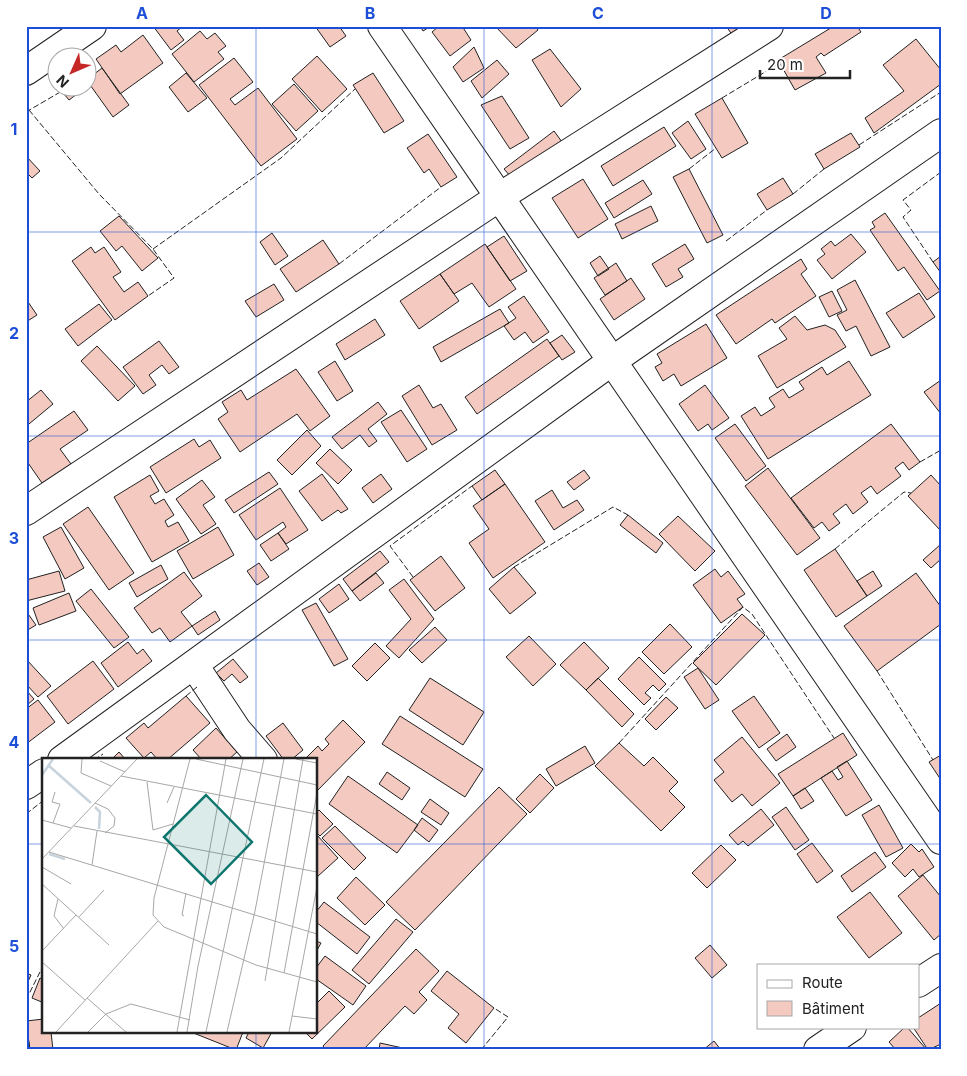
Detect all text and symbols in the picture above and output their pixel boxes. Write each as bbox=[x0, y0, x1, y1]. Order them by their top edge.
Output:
text: A bbox=[136, 3, 148, 23]
text: B bbox=[365, 3, 375, 23]
text: C bbox=[592, 3, 604, 23]
text: D bbox=[820, 3, 832, 23]
north arrow bbox=[48, 48, 98, 98]
scale bar bbox=[760, 48, 850, 80]
text: 20 m bbox=[767, 55, 803, 74]
text: N bbox=[53, 72, 72, 91]
text: 1 bbox=[11, 119, 17, 139]
text: 2 bbox=[9, 323, 19, 343]
text: 3 bbox=[9, 528, 19, 548]
text: 4 bbox=[9, 732, 20, 752]
inset map bbox=[42, 758, 318, 1034]
text: 5 bbox=[9, 936, 19, 956]
legend bbox=[757, 964, 920, 1028]
text: Route bbox=[802, 973, 843, 992]
text: Bâtiment bbox=[802, 999, 865, 1018]

